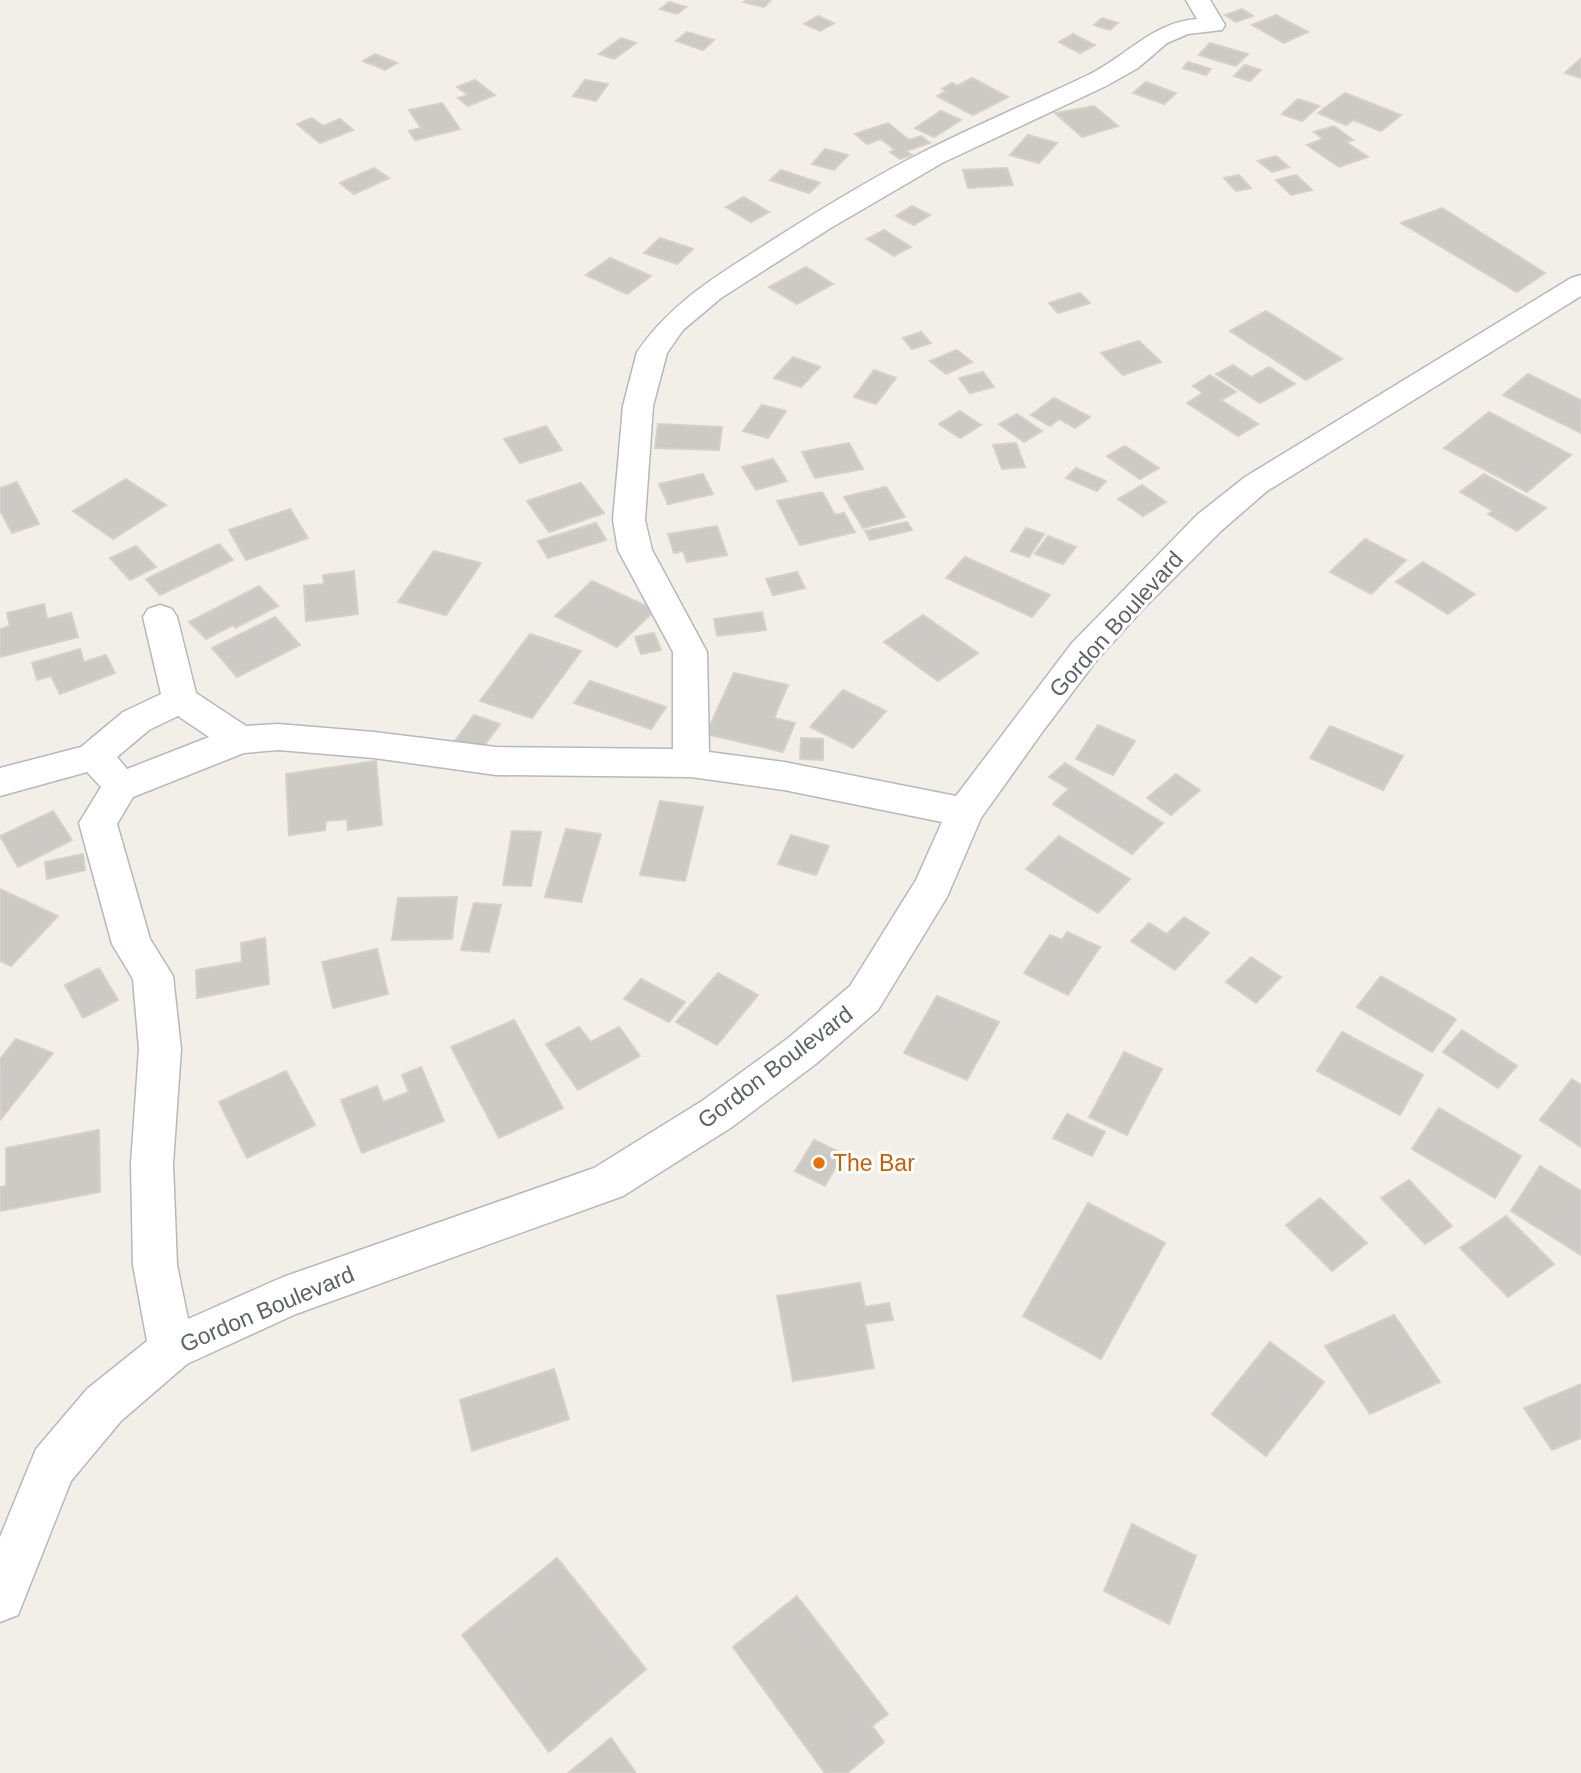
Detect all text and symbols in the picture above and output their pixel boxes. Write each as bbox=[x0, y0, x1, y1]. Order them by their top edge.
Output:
street label: Gordon Boulevard bbox=[1044, 546, 1188, 702]
street label: Gordon Boulevard bbox=[693, 1000, 857, 1134]
place label: The Bar bbox=[833, 1150, 915, 1176]
marker: The Bar bbox=[811, 1155, 827, 1171]
street label: Gordon Boulevard bbox=[176, 1261, 358, 1357]

